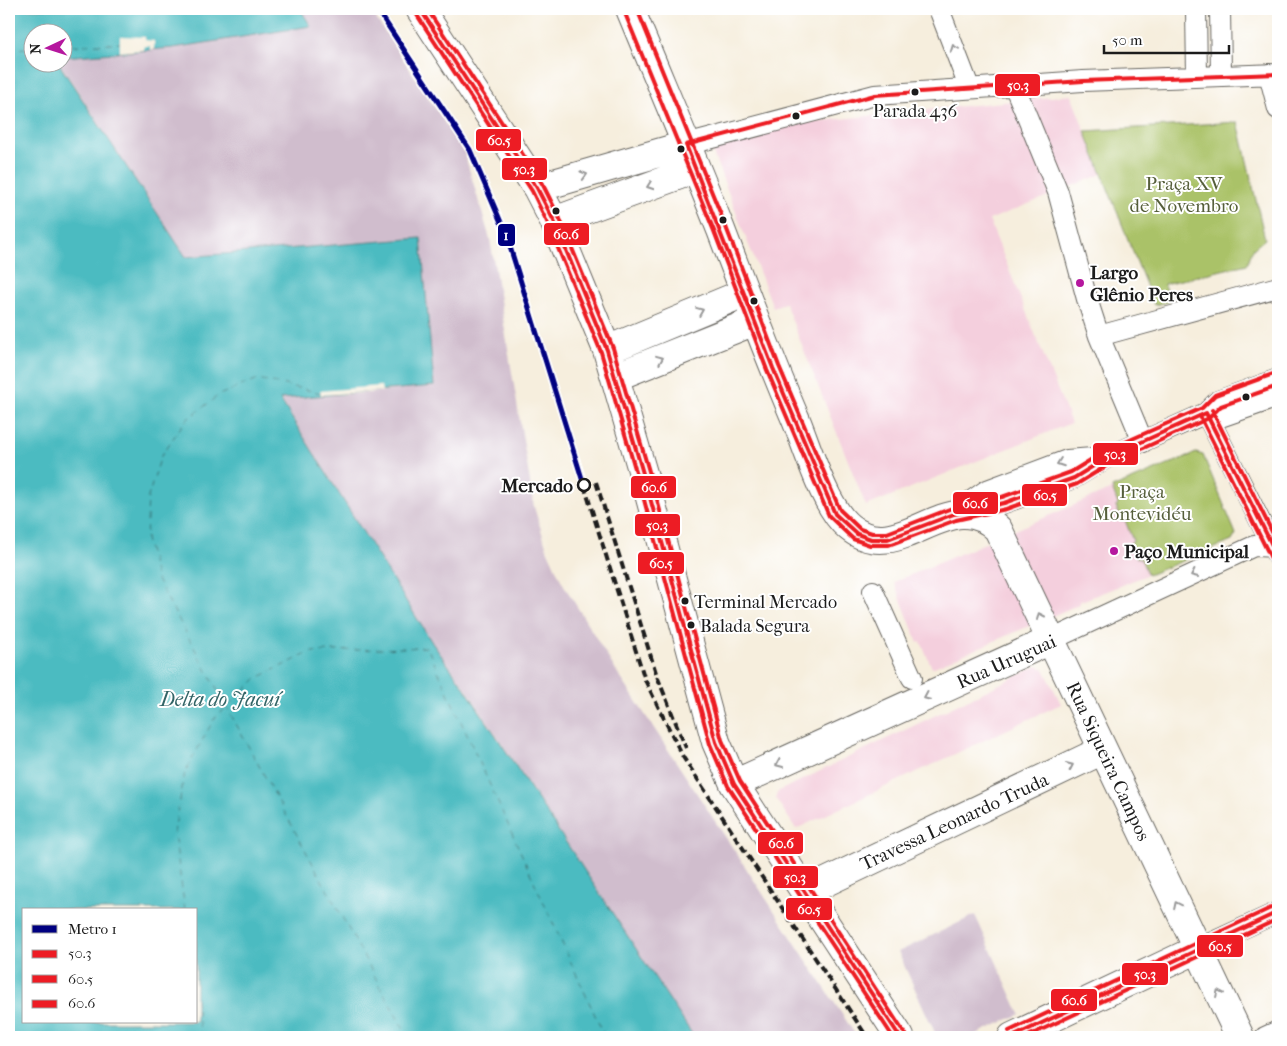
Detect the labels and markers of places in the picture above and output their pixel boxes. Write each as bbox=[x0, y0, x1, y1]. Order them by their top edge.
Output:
marker: Parada 436 bbox=[910, 87, 920, 97]
place label: Parada 436 bbox=[873, 101, 958, 122]
unlabelled marker bbox=[791, 111, 801, 121]
unlabelled marker bbox=[676, 144, 686, 154]
unlabelled marker bbox=[551, 206, 561, 216]
unlabelled marker bbox=[718, 215, 728, 225]
place label: Largo Glênio Peres bbox=[1090, 262, 1193, 306]
marker: Largo Glênio Peres bbox=[1074, 277, 1086, 289]
unlabelled marker bbox=[749, 296, 759, 306]
unlabelled marker bbox=[1241, 392, 1251, 402]
place label: Mercado bbox=[500, 475, 573, 497]
marker: Mercado bbox=[577, 478, 591, 492]
place label: Paço Municipal bbox=[1124, 541, 1250, 563]
marker: Paço Municipal bbox=[1108, 545, 1120, 557]
place label: Terminal Mercado bbox=[694, 592, 837, 613]
marker: Terminal Mercado bbox=[680, 596, 690, 606]
place label: Balada Segura bbox=[700, 616, 810, 637]
marker: Balada Segura bbox=[686, 620, 696, 630]

